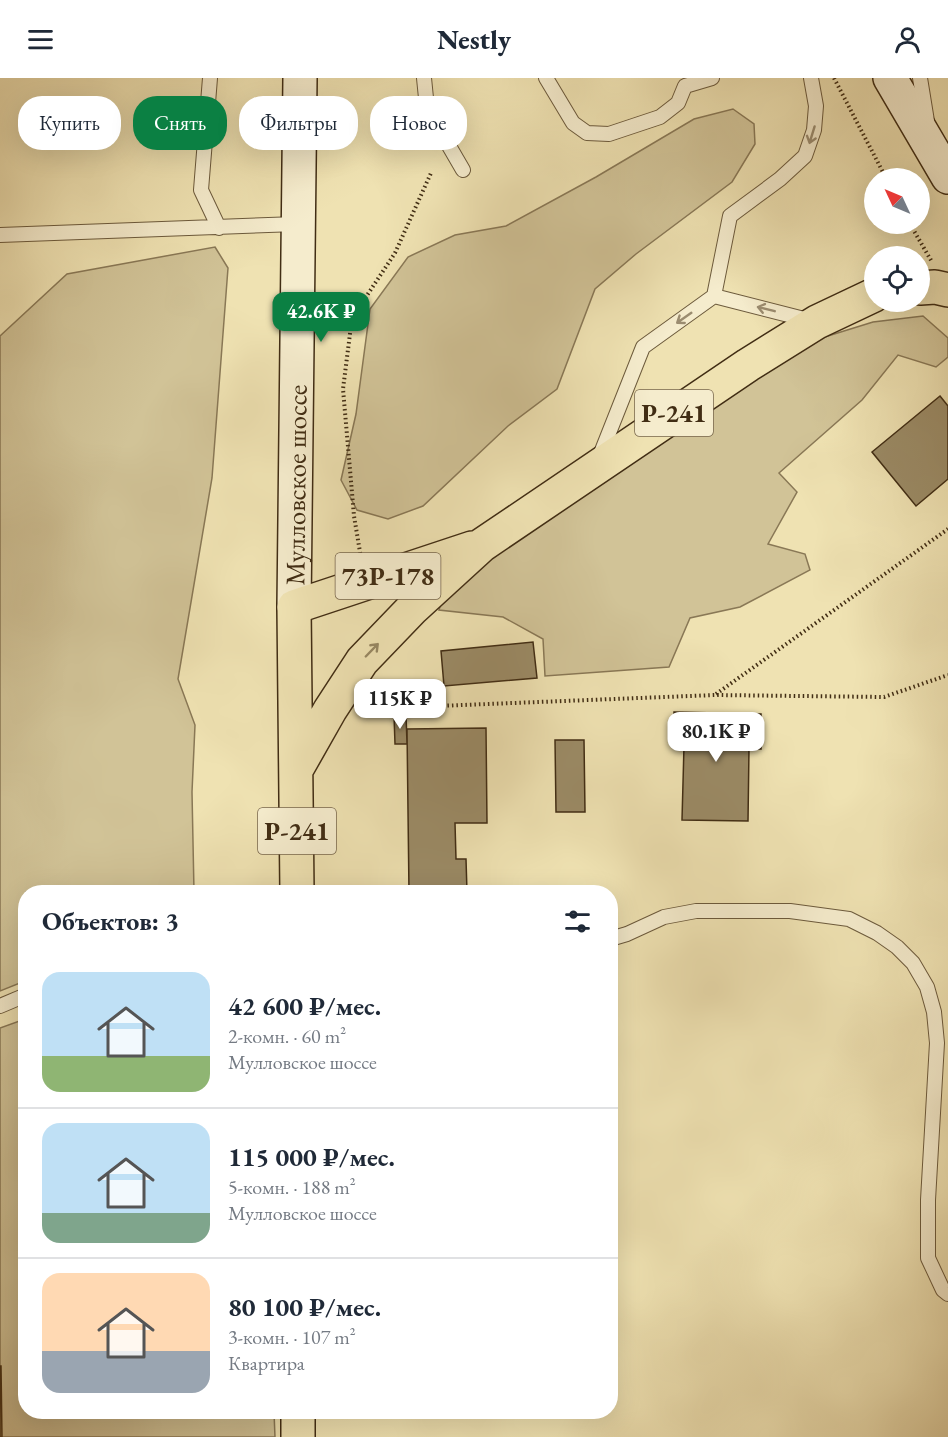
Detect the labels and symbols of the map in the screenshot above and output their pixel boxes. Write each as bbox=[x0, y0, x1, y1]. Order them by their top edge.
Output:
one-way arrow bbox=[806, 125, 817, 144]
north arrow bbox=[864, 168, 930, 234]
pin: 42.6K ₽ bbox=[266, 292, 376, 343]
one-way arrow bbox=[757, 303, 776, 315]
one-way arrow bbox=[677, 312, 693, 324]
street label: Мулловское шоссе bbox=[277, 384, 314, 586]
road number: Р-241 bbox=[635, 390, 713, 436]
road number: 73Р-178 bbox=[336, 553, 440, 599]
one-way arrow bbox=[365, 643, 380, 658]
pin: 115K ₽ bbox=[351, 679, 449, 730]
pin: 80.1K ₽ bbox=[661, 712, 771, 763]
road number: Р-241 bbox=[258, 808, 336, 854]

